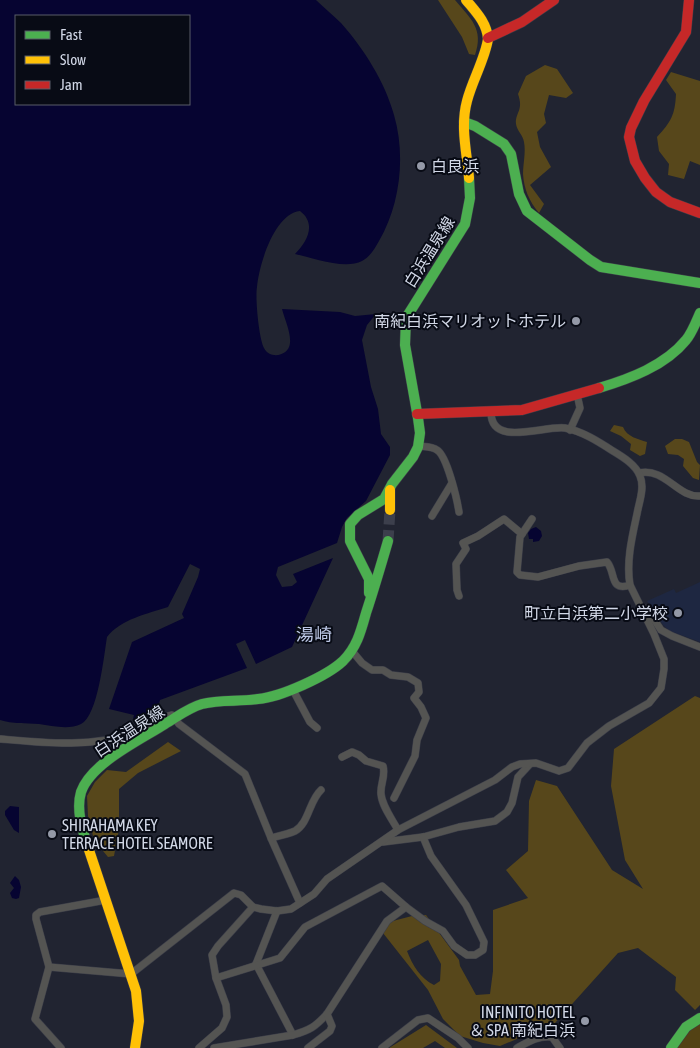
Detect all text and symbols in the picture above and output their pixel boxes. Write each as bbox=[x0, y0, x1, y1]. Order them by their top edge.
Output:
legend bbox=[15, 15, 190, 105]
text: Fast bbox=[60, 26, 82, 43]
text: Slow bbox=[60, 51, 86, 68]
text: Jam bbox=[60, 76, 83, 93]
place label: 白良浜 bbox=[431, 157, 479, 175]
marker: 白良浜 bbox=[415, 160, 427, 172]
street label: 白浜温泉線 bbox=[400, 213, 458, 291]
place label: 南紀白浜マリオットホテル bbox=[374, 312, 566, 330]
marker: 南紀白浜マリオットホテル bbox=[570, 315, 582, 327]
place label: 町立白浜第二小学校 bbox=[524, 604, 668, 622]
marker: 町立白浜第二小学校 bbox=[672, 607, 684, 619]
district label: 湯崎 bbox=[296, 624, 332, 645]
street label: 白浜温泉線 bbox=[91, 702, 167, 760]
place label: SHIRAHAMA KEY TERRACE HOTEL SEAMORE bbox=[62, 816, 213, 852]
marker: SHIRAHAMA KEY TERRACE HOTEL SEAMORE bbox=[46, 828, 58, 840]
place label: INFINITO HOTEL ＆ SPA 南紀白浜 bbox=[469, 1003, 576, 1039]
marker: INFINITO HOTEL ＆ SPA 南紀白浜 bbox=[579, 1015, 591, 1027]

